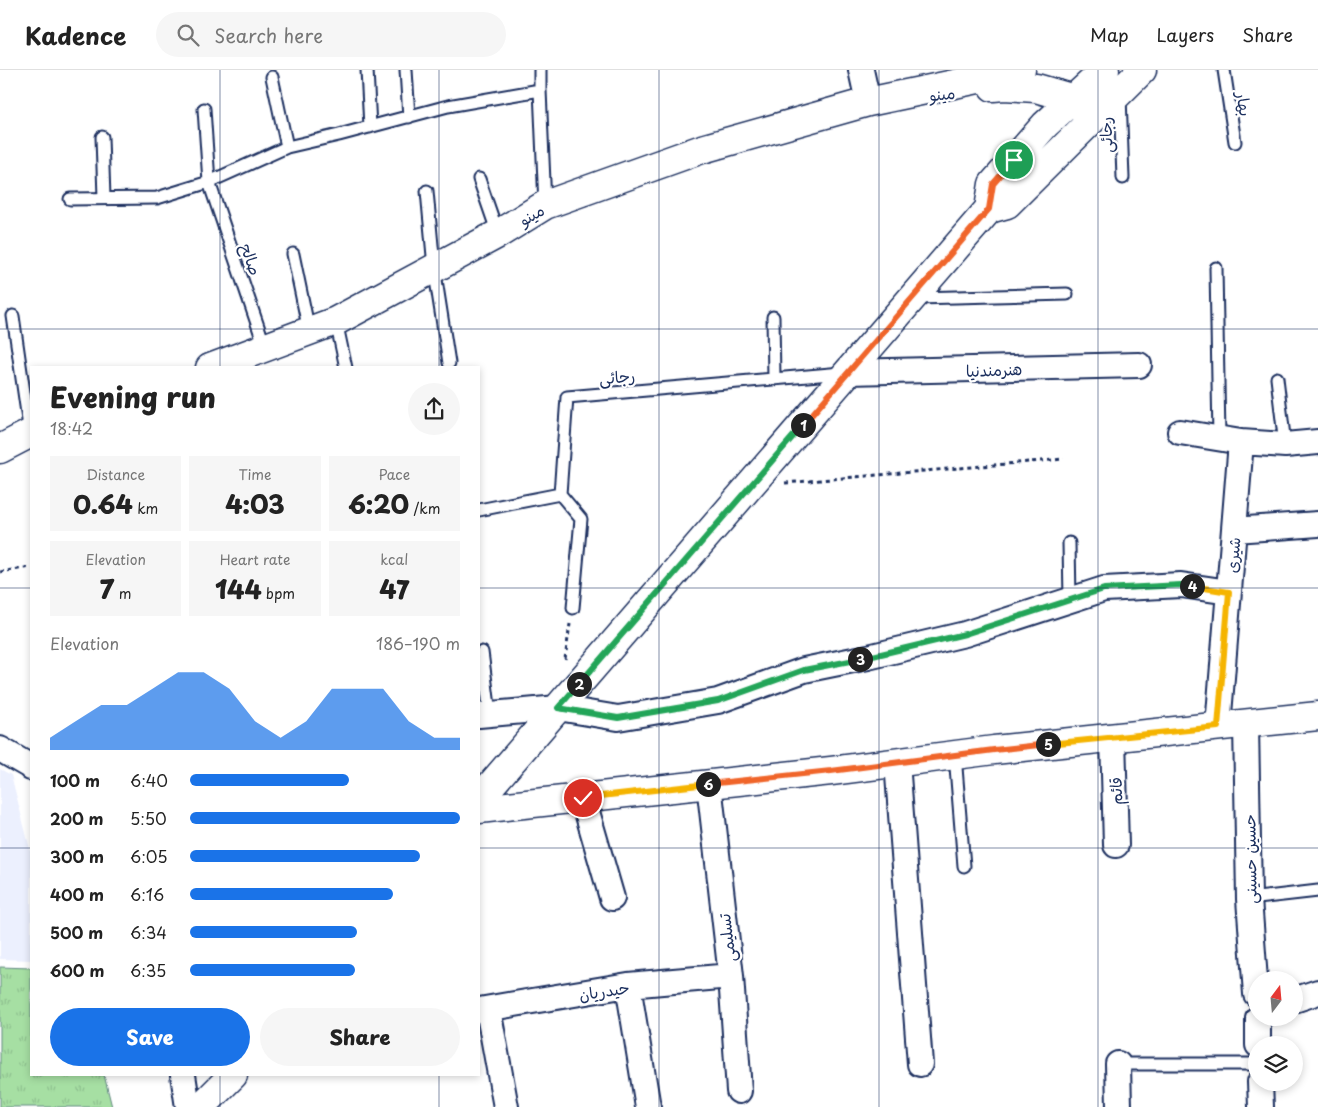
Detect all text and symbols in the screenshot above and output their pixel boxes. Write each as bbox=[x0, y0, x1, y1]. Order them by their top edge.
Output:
search box bbox=[156, 12, 506, 57]
text: Kadence bbox=[25, 17, 126, 53]
icon: search bbox=[174, 21, 202, 49]
text: Search here bbox=[214, 21, 323, 49]
text: Map bbox=[1090, 21, 1129, 48]
text: Layers bbox=[1157, 21, 1214, 48]
text: Share bbox=[1242, 21, 1293, 48]
street label: مینو bbox=[927, 80, 956, 106]
street label: بهار bbox=[1231, 88, 1259, 118]
street label: رجائی bbox=[1092, 116, 1118, 154]
pin bbox=[993, 139, 1035, 181]
icon: arrive bbox=[1000, 146, 1028, 174]
street label: مینو bbox=[513, 197, 548, 231]
street label: صالح bbox=[235, 240, 269, 278]
street label: هنرمندنیا bbox=[965, 356, 1023, 382]
street label: رجائی bbox=[598, 362, 636, 390]
text: Evening run bbox=[50, 375, 216, 418]
button: share bbox=[408, 383, 460, 435]
pin: 1 bbox=[790, 412, 816, 438]
text: 1 bbox=[800, 415, 807, 436]
text: 18:42 bbox=[50, 416, 93, 440]
text: Distance bbox=[86, 464, 145, 485]
text: Time bbox=[238, 464, 272, 485]
text: Pace bbox=[379, 464, 410, 485]
text: 0.64 bbox=[73, 485, 133, 523]
text: 4:03 bbox=[225, 485, 285, 523]
text: 6:20 bbox=[348, 485, 409, 523]
text: km bbox=[133, 498, 158, 519]
text: /km bbox=[409, 498, 440, 519]
street label: شیری bbox=[1218, 536, 1246, 574]
text: Elevation bbox=[85, 549, 146, 570]
text: Heart rate bbox=[220, 549, 290, 570]
text: kcal bbox=[380, 549, 408, 570]
text: 7 bbox=[100, 570, 114, 608]
text: 144 bbox=[215, 570, 262, 608]
text: 47 bbox=[379, 570, 409, 608]
pin: 4 bbox=[1180, 574, 1204, 598]
text: 4 bbox=[1188, 576, 1197, 597]
text: m bbox=[114, 583, 132, 604]
text: bpm bbox=[262, 583, 295, 604]
text: Elevation bbox=[50, 631, 119, 655]
text: 186–190 m bbox=[376, 631, 460, 655]
pin: 3 bbox=[848, 646, 872, 672]
text: 3 bbox=[856, 649, 865, 670]
pin: 2 bbox=[566, 672, 592, 696]
text: 2 bbox=[575, 674, 584, 695]
pin: 5 bbox=[1036, 732, 1060, 756]
text: 5 bbox=[1044, 734, 1053, 755]
text: 100 m bbox=[50, 768, 100, 792]
text: 6:40 bbox=[130, 768, 168, 792]
pin: 6 bbox=[696, 772, 720, 796]
text: 6 bbox=[704, 774, 713, 795]
pin bbox=[562, 777, 604, 819]
street label: قائم bbox=[1103, 777, 1129, 805]
icon: check bbox=[569, 784, 597, 812]
text: 200 m bbox=[50, 806, 104, 830]
text: 5:50 bbox=[130, 806, 167, 830]
street label: حسین حسینی bbox=[1236, 814, 1262, 904]
text: 300 m bbox=[50, 844, 104, 868]
text: 6:05 bbox=[130, 844, 168, 868]
text: 400 m bbox=[50, 882, 104, 906]
text: 6:16 bbox=[130, 882, 164, 906]
street label: تسلیمی bbox=[711, 912, 741, 964]
text: 500 m bbox=[50, 920, 103, 944]
text: 6:34 bbox=[130, 920, 167, 944]
text: 600 m bbox=[50, 958, 104, 982]
text: 6:35 bbox=[130, 958, 166, 982]
north arrow bbox=[1248, 971, 1302, 1026]
map controls bbox=[1248, 971, 1303, 1091]
street label: حیدریان bbox=[577, 974, 631, 1006]
button: Save bbox=[50, 1008, 250, 1066]
button: Share bbox=[260, 1008, 460, 1066]
button: layers bbox=[1248, 1036, 1303, 1091]

